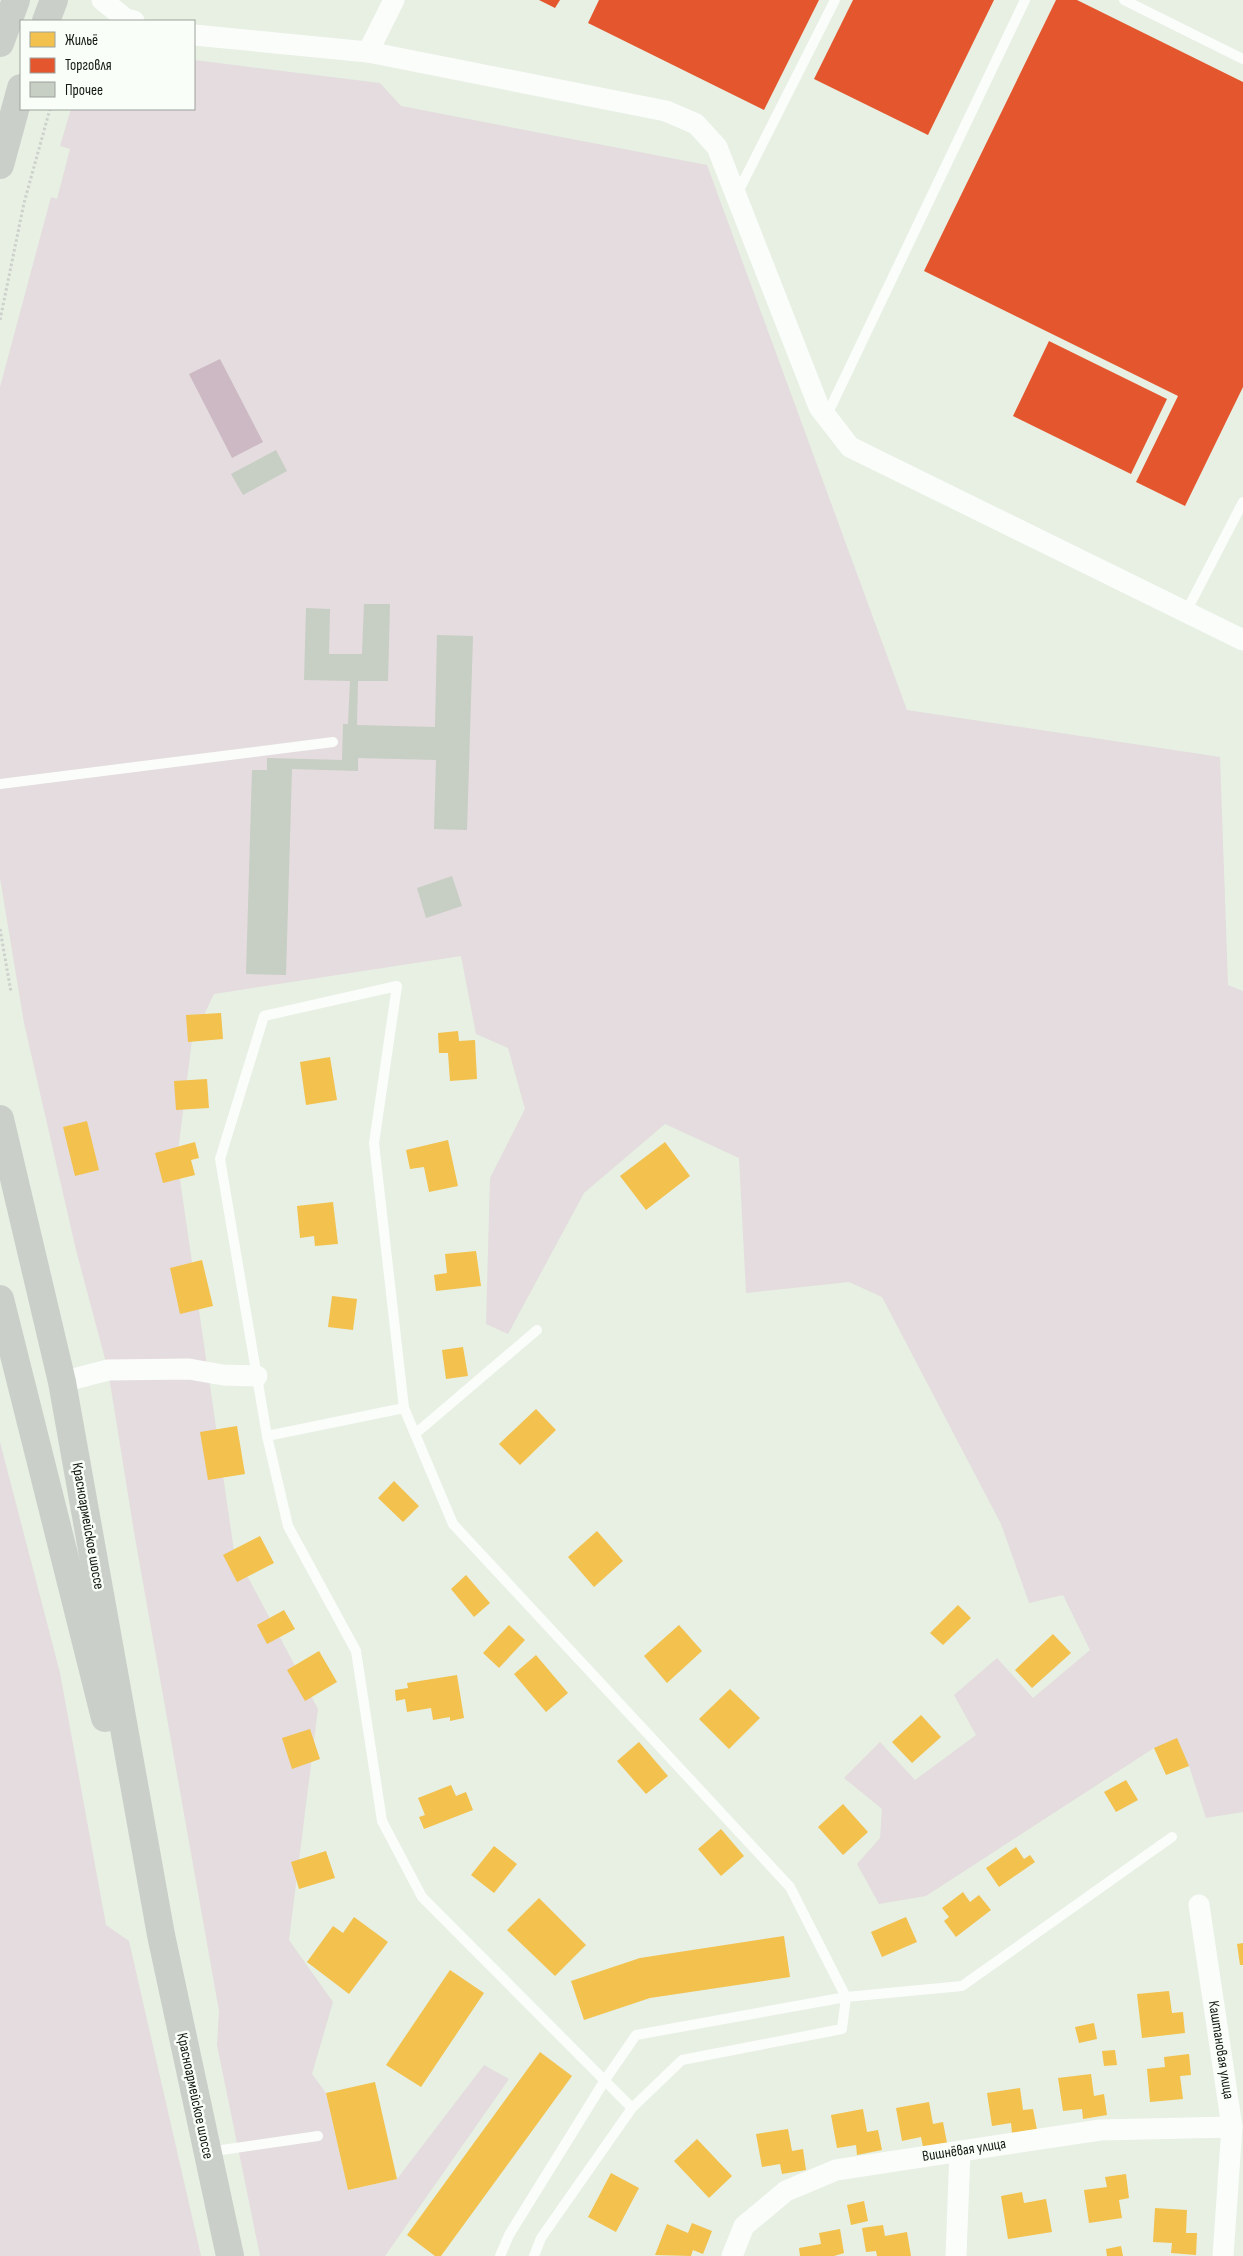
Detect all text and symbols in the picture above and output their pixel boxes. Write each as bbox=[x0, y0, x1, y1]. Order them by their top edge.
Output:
legend bbox=[20, 20, 195, 110]
text: Жильё bbox=[65, 31, 98, 50]
text: Торговля bbox=[65, 56, 112, 75]
text: Прочее bbox=[65, 81, 103, 100]
street label: Красноармейское шоссе bbox=[67, 1461, 109, 1591]
street label: Каштановая улица bbox=[1204, 1999, 1238, 2101]
street label: Красноармейское шоссе bbox=[172, 2031, 218, 2161]
street label: Вишнёвая улица bbox=[921, 2134, 1007, 2166]

